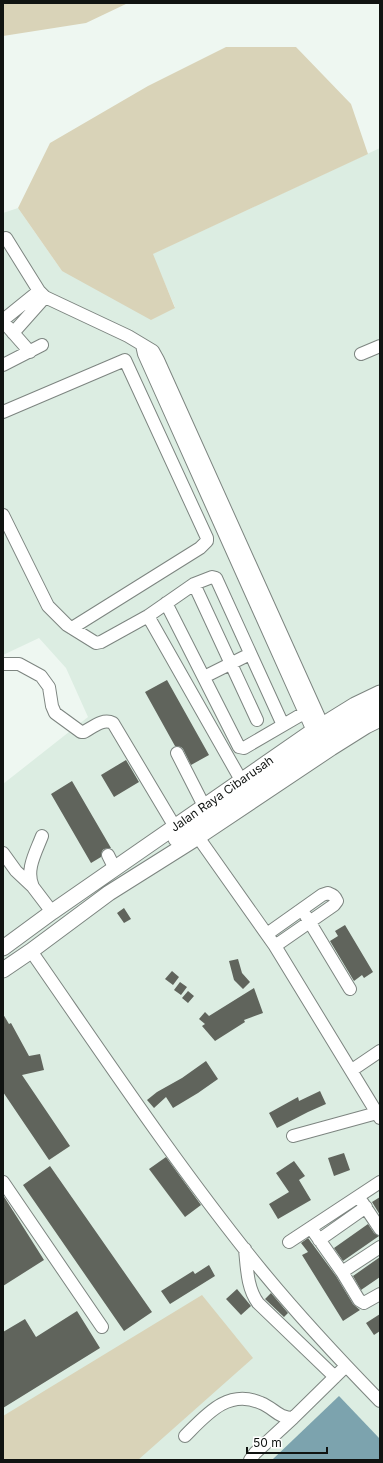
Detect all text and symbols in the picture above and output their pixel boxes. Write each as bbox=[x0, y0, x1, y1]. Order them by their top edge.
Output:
street label: Jalan Raya Cibarusah bbox=[167, 752, 276, 835]
scale bar bbox=[247, 1429, 327, 1455]
text: 50 m bbox=[253, 1435, 282, 1450]

